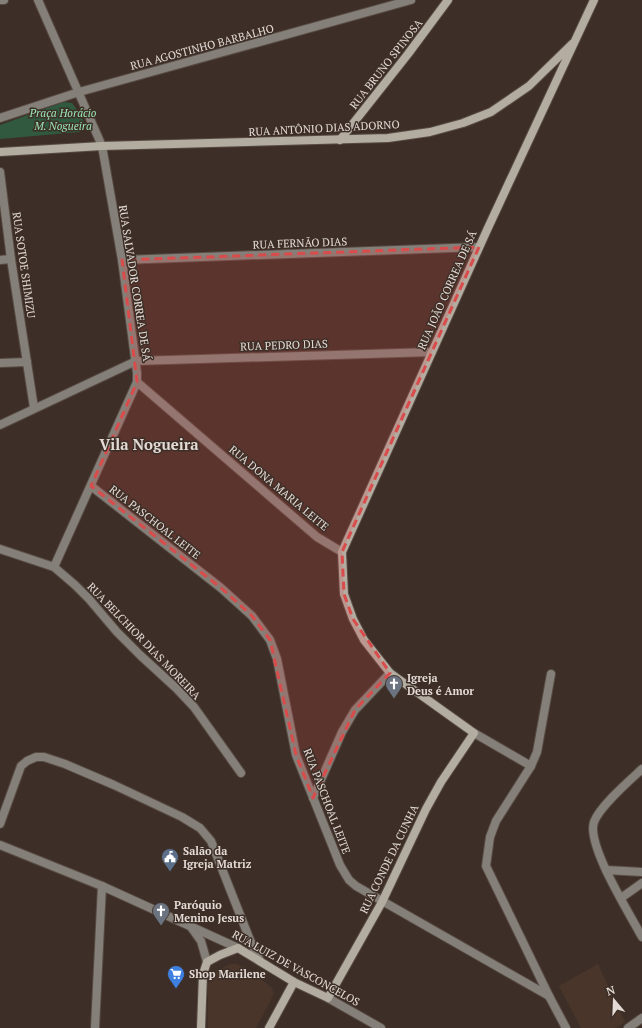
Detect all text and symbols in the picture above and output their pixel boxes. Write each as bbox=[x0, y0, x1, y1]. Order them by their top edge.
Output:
street label: RUA BRUNO SPINOSA bbox=[347, 16, 426, 112]
street label: RUA AGOSTINHO BARBALHO bbox=[129, 21, 275, 73]
park label: Praça Horácio M. Nogueira bbox=[29, 106, 97, 133]
street label: RUA ANTÔNIO DIAS ADORNO bbox=[248, 117, 400, 139]
street label: RUA SALVADOR CORREA DE SÁ bbox=[116, 204, 154, 363]
street label: RUA SOTOE SHIMIZU bbox=[10, 211, 38, 320]
street label: RUA JOÃO CORREA DE SÁ bbox=[414, 228, 480, 352]
street label: RUA FERNÃO DIAS bbox=[252, 234, 348, 252]
street label: RUA PEDRO DIAS bbox=[240, 336, 328, 354]
district label: Vila Nogueira bbox=[99, 434, 199, 454]
street label: RUA DONA MARIA LEITE bbox=[226, 442, 332, 534]
street label: RUA PASCHOAL LEITE bbox=[107, 482, 203, 562]
street label: RUA BELCHIOR DIAS MOREIRA bbox=[84, 580, 204, 703]
place label: Igreja Deus é Amor bbox=[407, 671, 474, 698]
church icon: Igreja Deus é Amor bbox=[384, 674, 404, 699]
street label: RUA PASCHOAL LEITE bbox=[300, 746, 354, 856]
street label: RUA CONDE DA CUNHA bbox=[357, 802, 422, 916]
place label: Salão da Igreja Matriz bbox=[183, 844, 252, 871]
public building icon: Salão da Igreja Matriz bbox=[160, 847, 180, 872]
place label: Paróquio Menino Jesus bbox=[174, 898, 244, 925]
church icon: Paróquio Menino Jesus bbox=[151, 901, 171, 926]
street label: RUA LUIZ DE VASCONCELOS bbox=[230, 927, 362, 1009]
supermarket icon: Shop Marilene bbox=[166, 964, 186, 989]
place label: Shop Marilene bbox=[189, 967, 266, 981]
north arrow bbox=[594, 980, 634, 1020]
text: N bbox=[605, 982, 618, 999]

